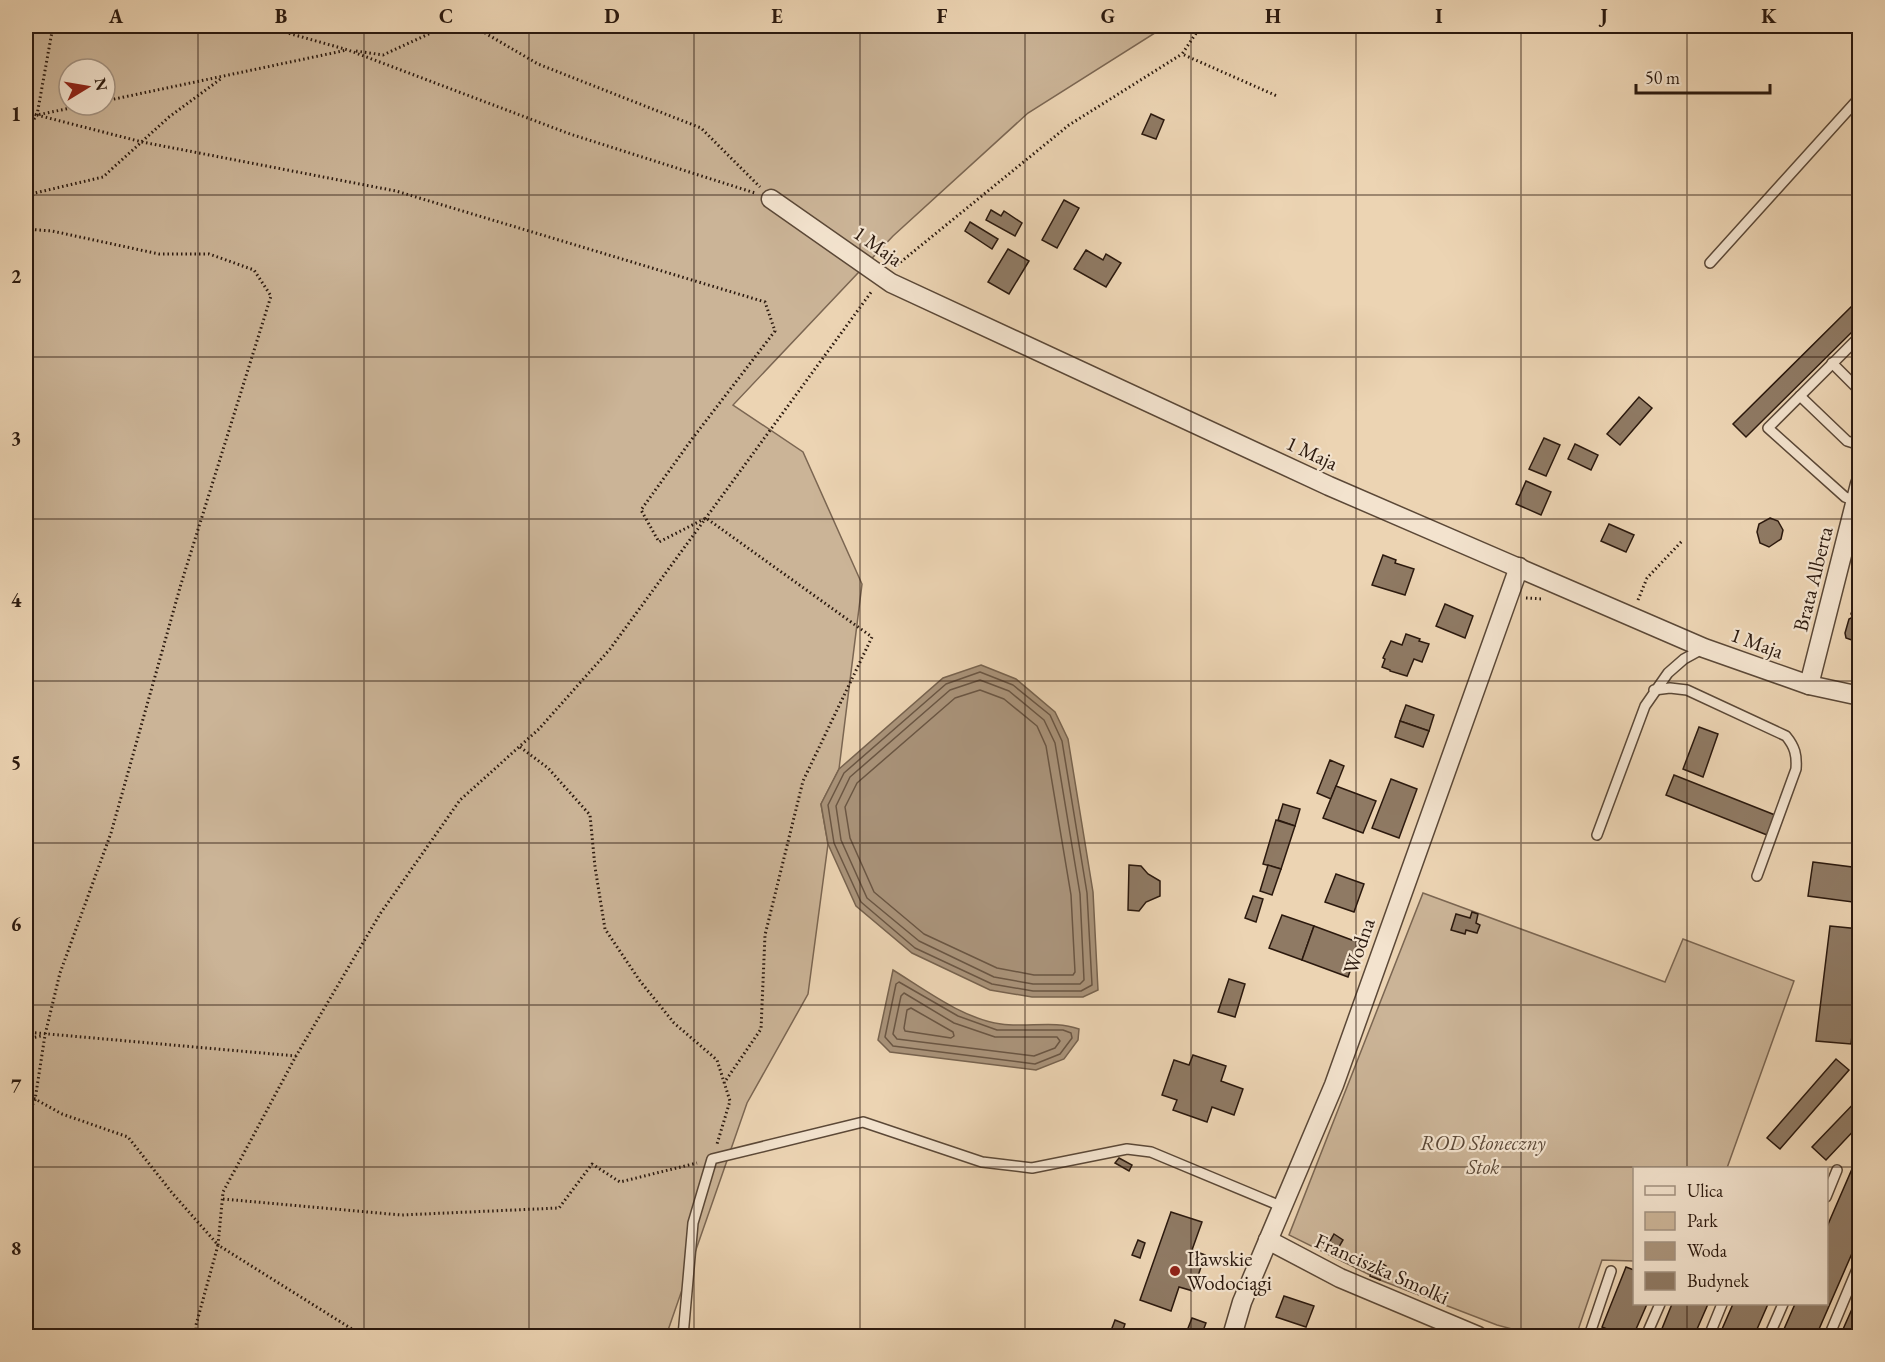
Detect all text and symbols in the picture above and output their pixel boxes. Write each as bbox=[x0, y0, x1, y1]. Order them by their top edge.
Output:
text: A bbox=[108, 3, 124, 29]
text: B bbox=[275, 3, 287, 29]
text: C bbox=[439, 3, 453, 29]
text: D bbox=[604, 3, 620, 29]
text: E bbox=[771, 3, 783, 29]
text: F bbox=[937, 3, 948, 29]
text: G bbox=[1101, 3, 1115, 29]
text: H bbox=[1265, 3, 1281, 29]
text: I bbox=[1435, 3, 1443, 29]
text: J bbox=[1598, 3, 1608, 29]
text: K bbox=[1761, 3, 1777, 29]
north arrow bbox=[57, 57, 117, 117]
scale bar bbox=[1636, 57, 1770, 95]
text: 50 m bbox=[1645, 66, 1680, 89]
text: N bbox=[90, 76, 113, 93]
text: 1 bbox=[11, 101, 21, 127]
street label: 1 Maja bbox=[848, 219, 909, 273]
text: 2 bbox=[11, 263, 22, 289]
text: 3 bbox=[11, 425, 21, 451]
street label: 1 Maja bbox=[1282, 429, 1343, 476]
street label: Brata Alberta bbox=[1786, 523, 1839, 634]
text: 4 bbox=[11, 587, 22, 613]
street label: 1 Maja bbox=[1727, 621, 1788, 665]
text: 5 bbox=[11, 749, 21, 775]
text: 6 bbox=[11, 911, 22, 937]
street label: Wodna bbox=[1336, 914, 1381, 977]
text: 7 bbox=[11, 1073, 22, 1099]
park label: ROD Słoneczny Stok bbox=[1420, 1129, 1546, 1180]
legend bbox=[1633, 1167, 1828, 1305]
text: Ulica bbox=[1687, 1179, 1724, 1202]
text: Park bbox=[1687, 1209, 1718, 1232]
street label: Franciszka Smolki bbox=[1311, 1227, 1454, 1310]
text: 8 bbox=[11, 1235, 21, 1261]
text: Woda bbox=[1687, 1239, 1728, 1262]
place label: Iławskie Wodociągi bbox=[1187, 1245, 1272, 1296]
marker: Iławskie Wodociągi bbox=[1168, 1264, 1182, 1278]
text: Budynek bbox=[1687, 1269, 1750, 1292]

